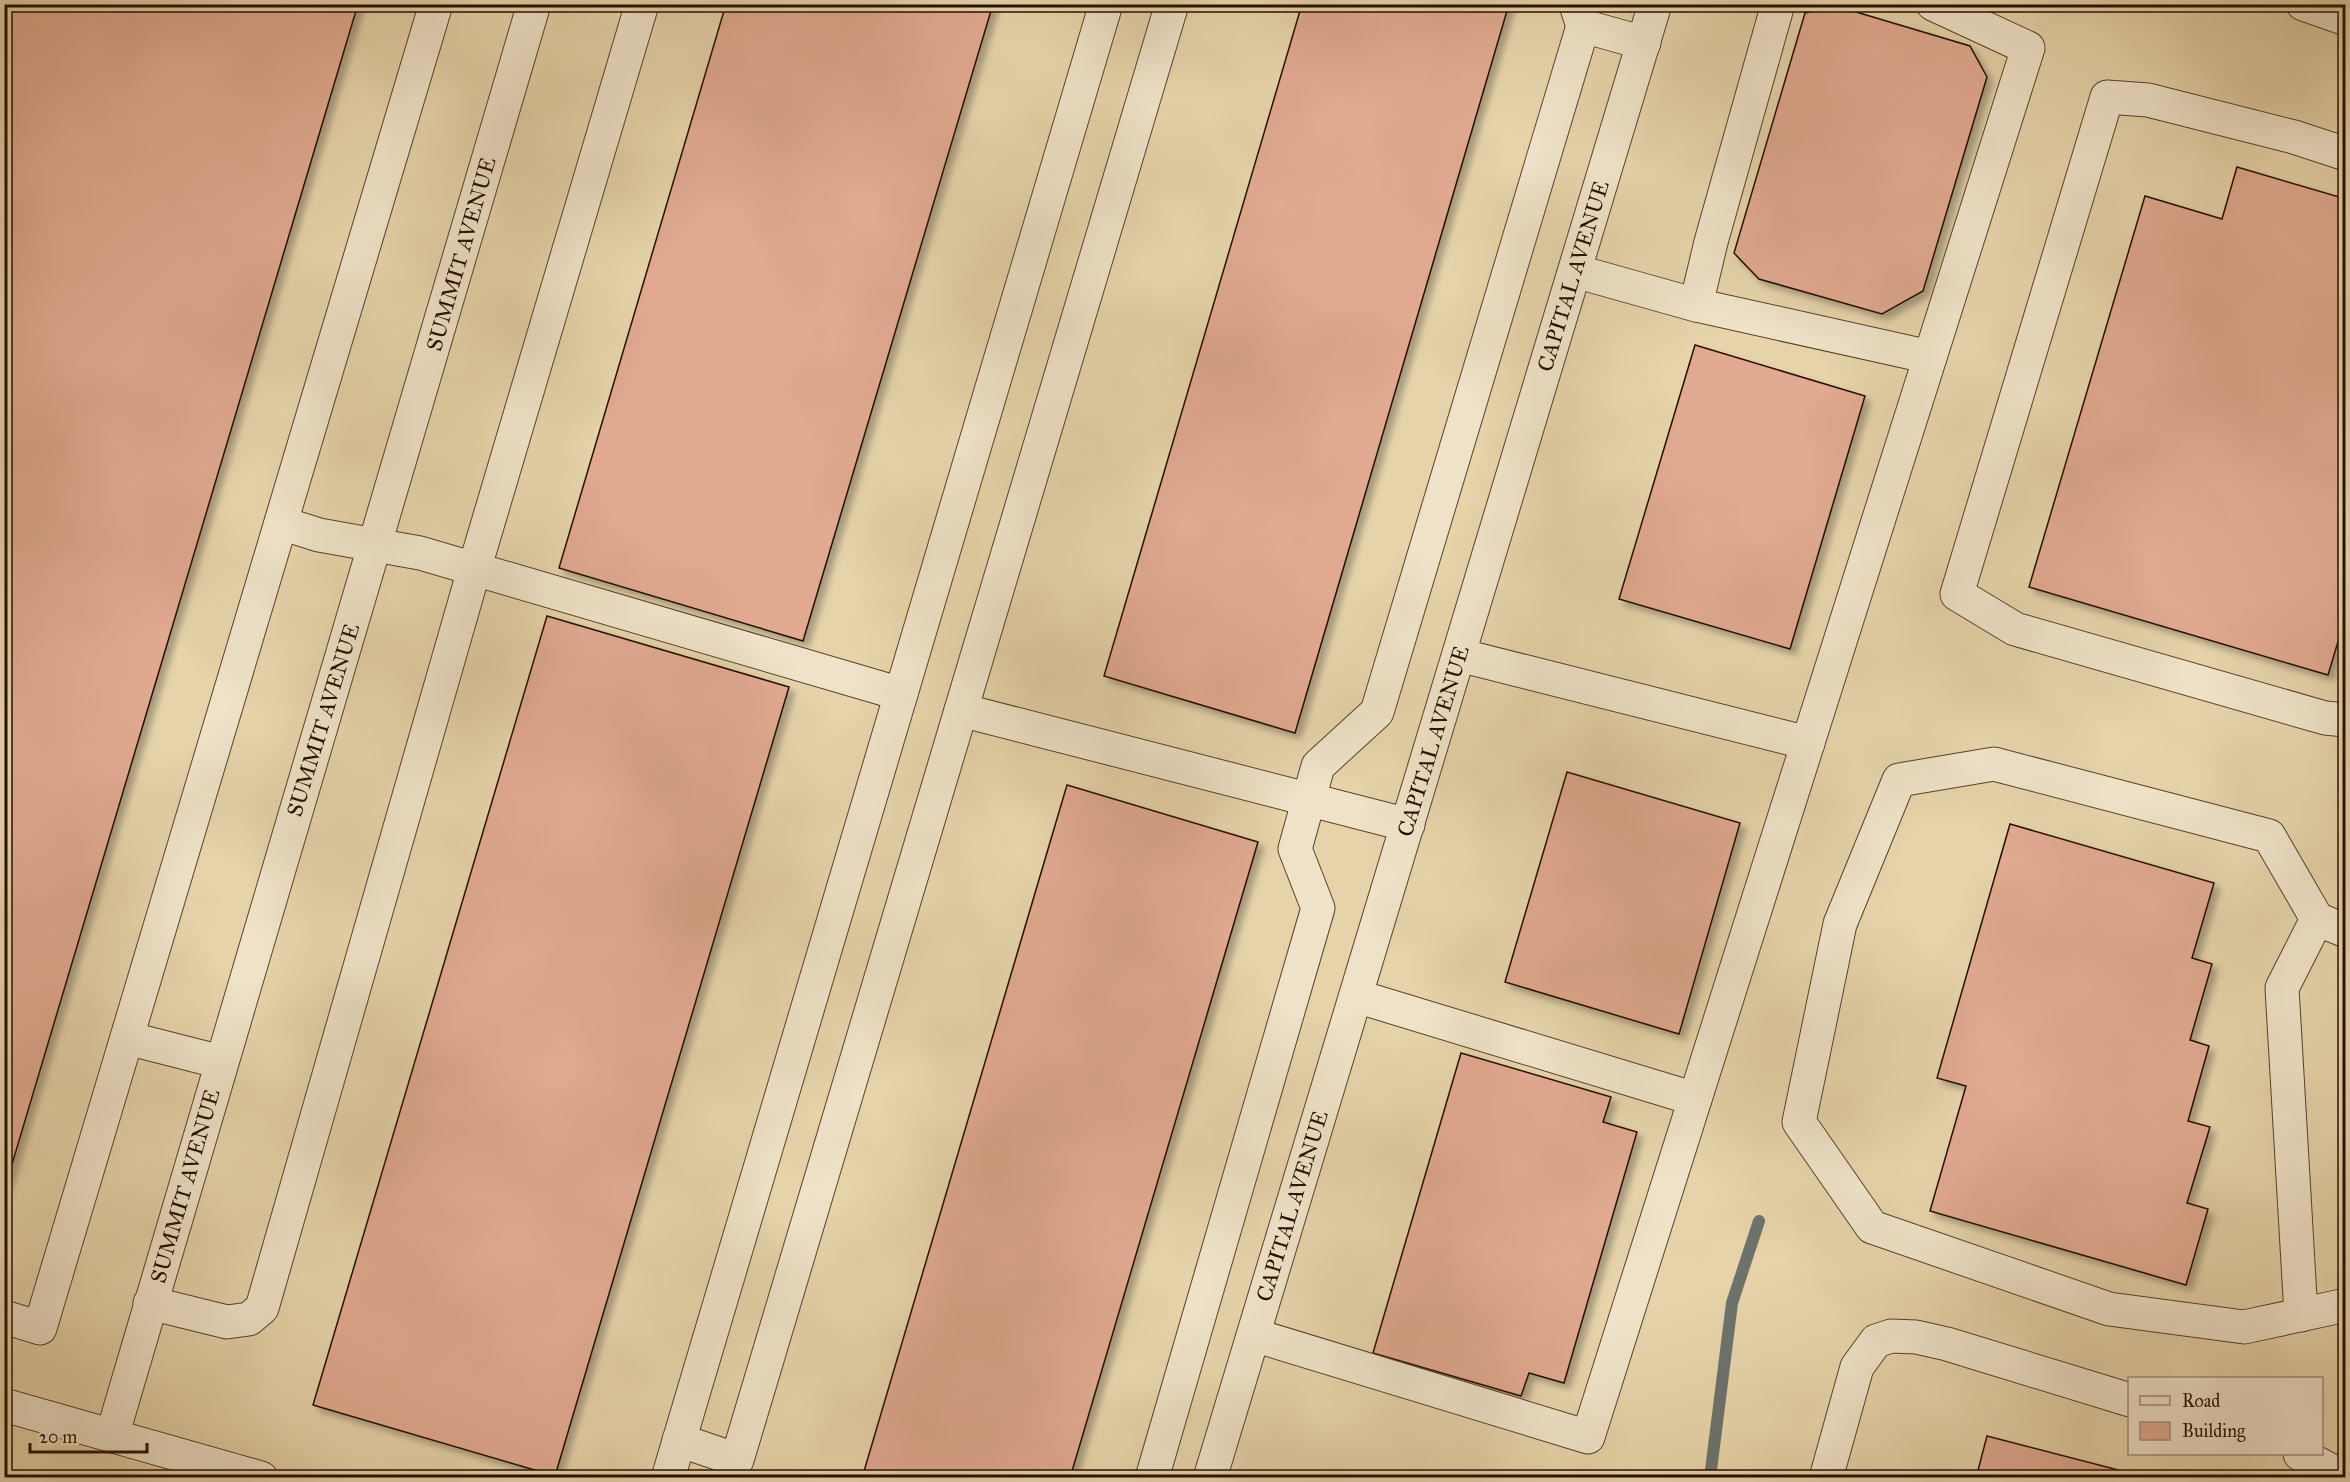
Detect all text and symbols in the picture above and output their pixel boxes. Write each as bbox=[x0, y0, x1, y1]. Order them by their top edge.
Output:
street label: SUMMIT AVENUE bbox=[420, 154, 502, 354]
street label: CAPITAL AVENUE bbox=[1531, 177, 1615, 375]
street label: SUMMIT AVENUE bbox=[281, 620, 365, 820]
street label: CAPITAL AVENUE bbox=[1391, 642, 1475, 840]
street label: SUMMIT AVENUE bbox=[144, 1086, 226, 1286]
street label: CAPITAL AVENUE bbox=[1250, 1107, 1334, 1305]
legend bbox=[2128, 1377, 2323, 1455]
text: Road bbox=[2182, 1390, 2220, 1412]
scale bar bbox=[30, 1416, 147, 1454]
text: Building bbox=[2182, 1420, 2246, 1443]
text: 20 m bbox=[39, 1426, 77, 1448]

